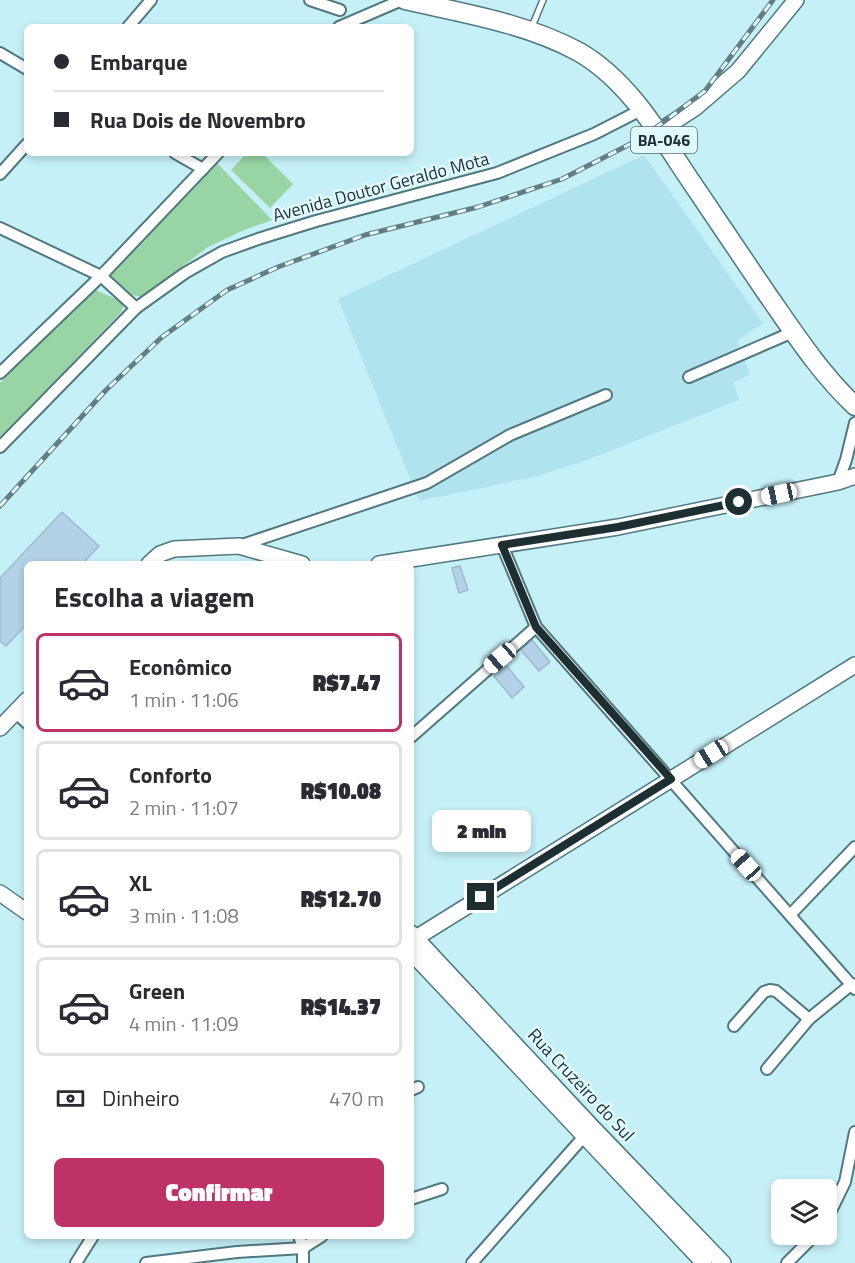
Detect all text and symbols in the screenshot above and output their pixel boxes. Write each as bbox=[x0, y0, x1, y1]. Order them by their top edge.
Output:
text: Embarque bbox=[90, 45, 187, 79]
text: Rua Dois de Novembro bbox=[90, 103, 306, 137]
road number: BA-046 bbox=[631, 127, 697, 153]
street label: Avenida Doutor Geraldo Mota bbox=[270, 145, 492, 228]
car bbox=[760, 481, 798, 507]
route start bbox=[725, 488, 752, 515]
text: Escolha a viagem bbox=[54, 576, 255, 617]
car bbox=[481, 639, 519, 677]
text: Econômico bbox=[129, 650, 232, 684]
icon: car bbox=[57, 656, 111, 710]
text: R$7.47 bbox=[313, 666, 381, 700]
text: 1 min · 11:06 bbox=[129, 684, 239, 715]
car bbox=[691, 737, 731, 771]
text: Conforto bbox=[129, 758, 212, 792]
icon: car bbox=[57, 764, 111, 818]
text: R$10.08 bbox=[301, 774, 381, 808]
text: 2 min · 11:07 bbox=[129, 792, 239, 823]
callout: 2 min bbox=[432, 810, 530, 852]
text: 2 min bbox=[457, 815, 506, 846]
car bbox=[727, 846, 765, 884]
text: XL bbox=[129, 866, 152, 900]
icon: car bbox=[57, 872, 111, 926]
text: R$12.70 bbox=[301, 882, 381, 916]
route end bbox=[467, 883, 494, 910]
text: 3 min · 11:08 bbox=[129, 900, 239, 931]
text: Green bbox=[129, 974, 185, 1008]
icon: car bbox=[57, 980, 111, 1034]
text: R$14.37 bbox=[301, 990, 381, 1024]
text: 4 min · 11:09 bbox=[129, 1008, 239, 1039]
street label: Rua Cruzeiro do Sul bbox=[522, 1022, 641, 1147]
text: Dinheiro bbox=[102, 1081, 180, 1115]
icon: cash bbox=[54, 1082, 87, 1115]
text: 470 m bbox=[329, 1083, 384, 1114]
button: Confirmar bbox=[54, 1158, 384, 1227]
map controls bbox=[771, 1179, 837, 1245]
button: layers bbox=[771, 1179, 837, 1245]

